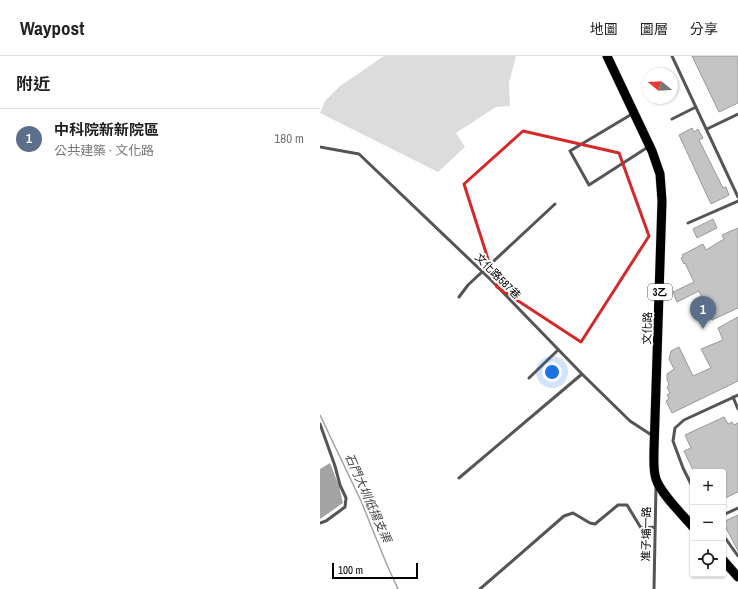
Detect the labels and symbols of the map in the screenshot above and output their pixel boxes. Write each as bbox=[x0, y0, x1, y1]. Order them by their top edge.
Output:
north arrow bbox=[642, 68, 678, 104]
street label: 文化路587巷 bbox=[472, 250, 524, 302]
road number: 3乙 bbox=[648, 284, 672, 300]
pin: 1 bbox=[690, 296, 716, 329]
street label: 文化路 bbox=[639, 311, 655, 345]
your location bbox=[542, 362, 562, 382]
water label: 石門大圳低揚支渠 bbox=[341, 451, 396, 547]
street label: 准子埔一路 bbox=[639, 506, 653, 562]
scale bar bbox=[332, 561, 418, 580]

